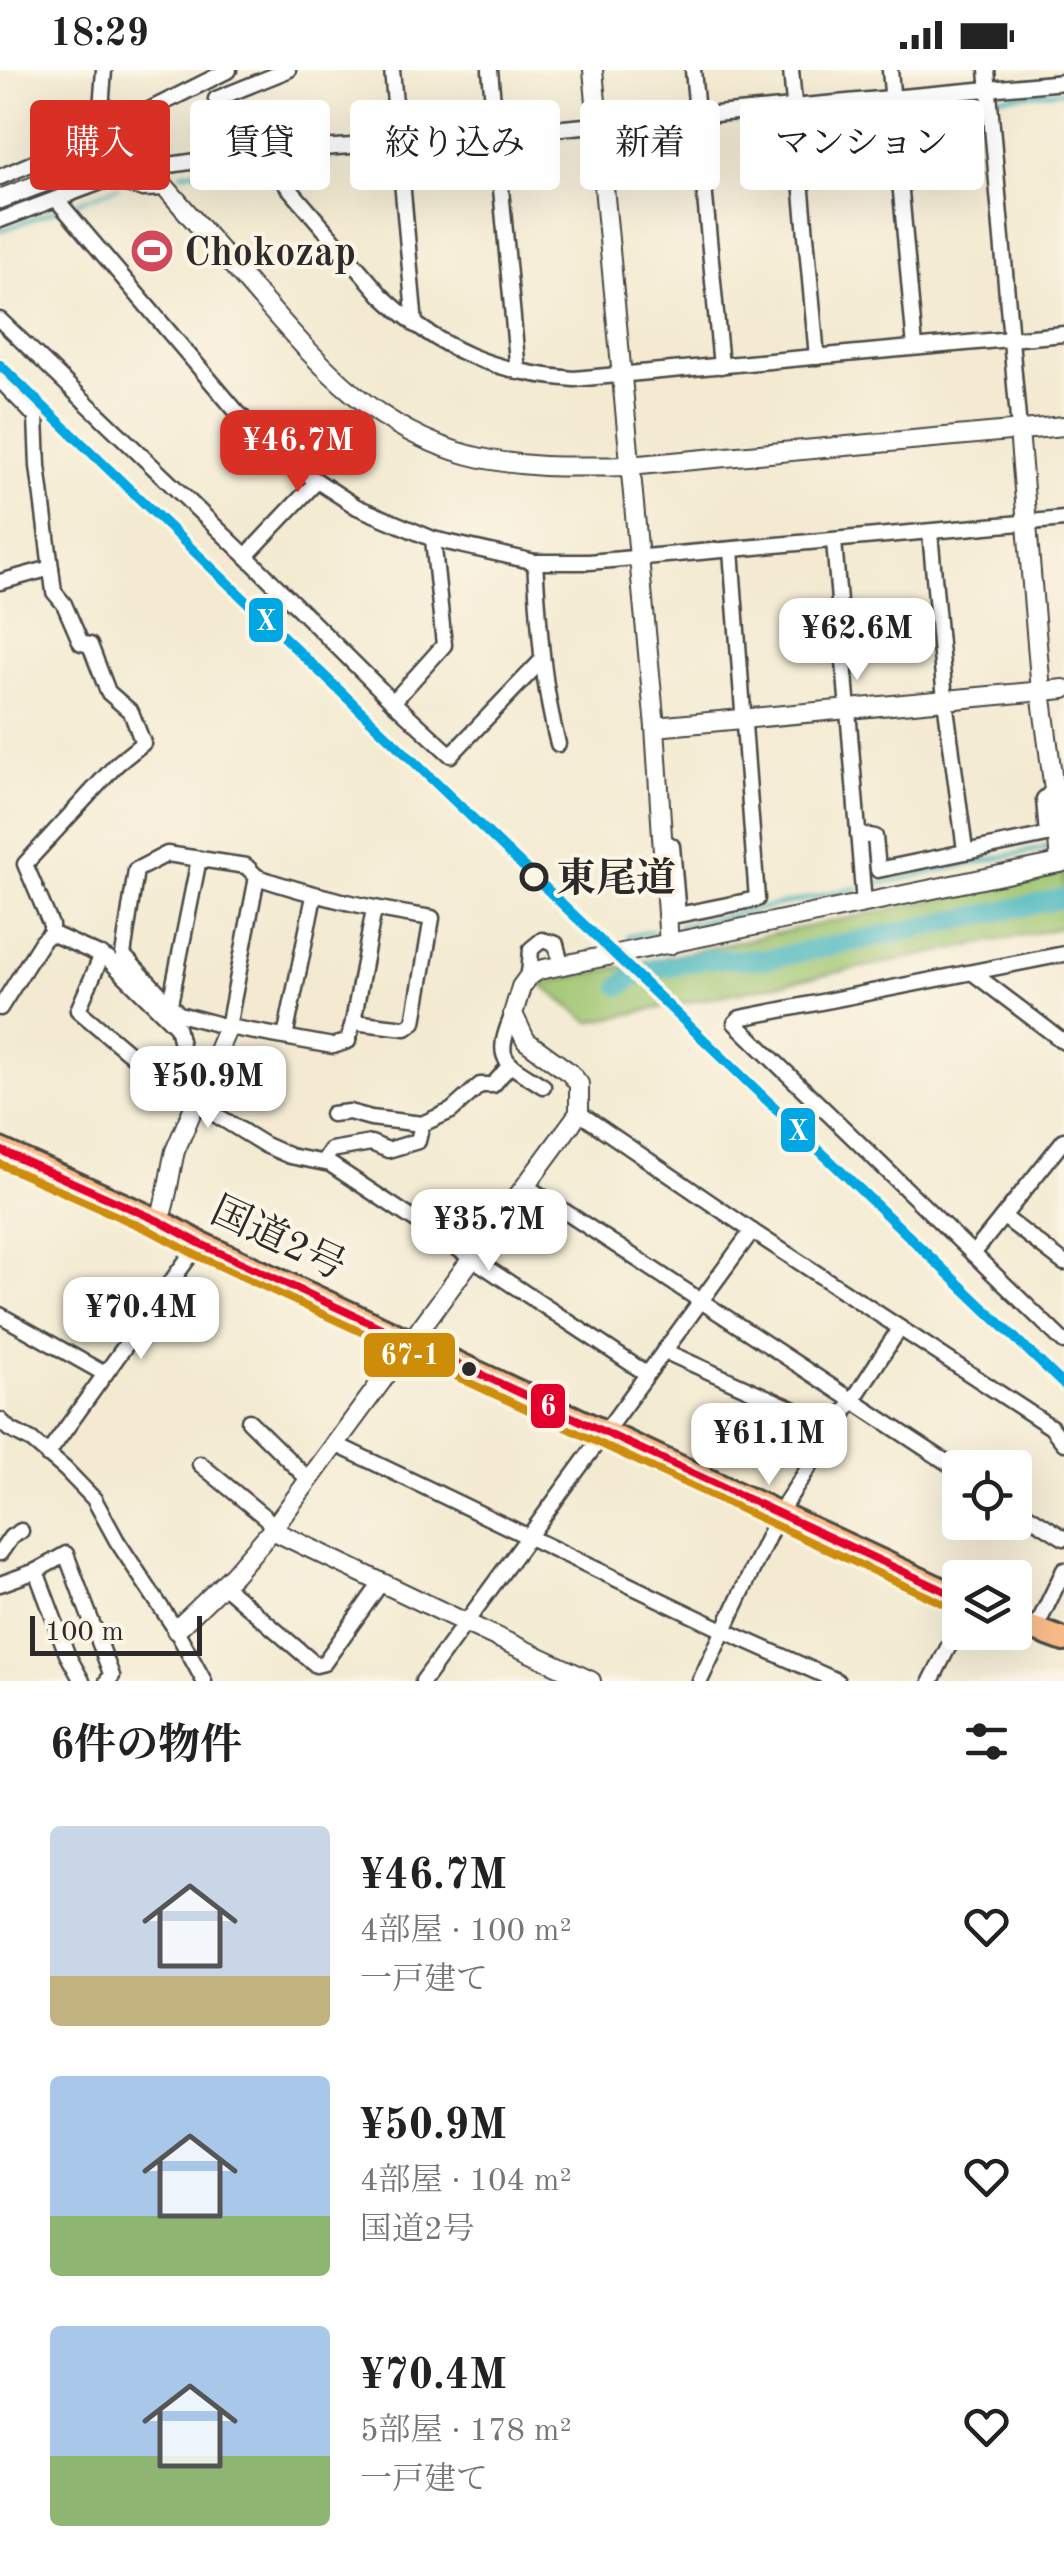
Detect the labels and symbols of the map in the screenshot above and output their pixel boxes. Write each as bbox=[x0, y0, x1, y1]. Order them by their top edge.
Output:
sports icon: Chokozap bbox=[129, 228, 175, 274]
place label: Chokozap bbox=[184, 235, 356, 275]
pin: ¥46.7M bbox=[217, 410, 379, 495]
line badge: X bbox=[247, 596, 285, 644]
pin: ¥62.6M bbox=[776, 598, 938, 683]
text: X bbox=[255, 609, 277, 637]
place label: 東尾道 bbox=[556, 857, 676, 901]
marker: 東尾道 bbox=[521, 864, 547, 890]
pin: ¥50.9M bbox=[127, 1046, 289, 1131]
line badge: X bbox=[779, 1106, 817, 1154]
text: X bbox=[787, 1119, 809, 1147]
street label: 国道2号 bbox=[204, 1189, 352, 1289]
pin: ¥35.7M bbox=[408, 1189, 570, 1274]
pin: ¥70.4M bbox=[60, 1277, 222, 1362]
line badge: 67-1 bbox=[362, 1331, 457, 1379]
text: 67-1 bbox=[380, 1343, 440, 1371]
unlabelled marker bbox=[459, 1359, 479, 1379]
line badge: 6 bbox=[529, 1382, 567, 1430]
text: 6 bbox=[540, 1394, 556, 1422]
pin: ¥61.1M bbox=[688, 1403, 850, 1488]
scale bar bbox=[30, 1611, 202, 1656]

